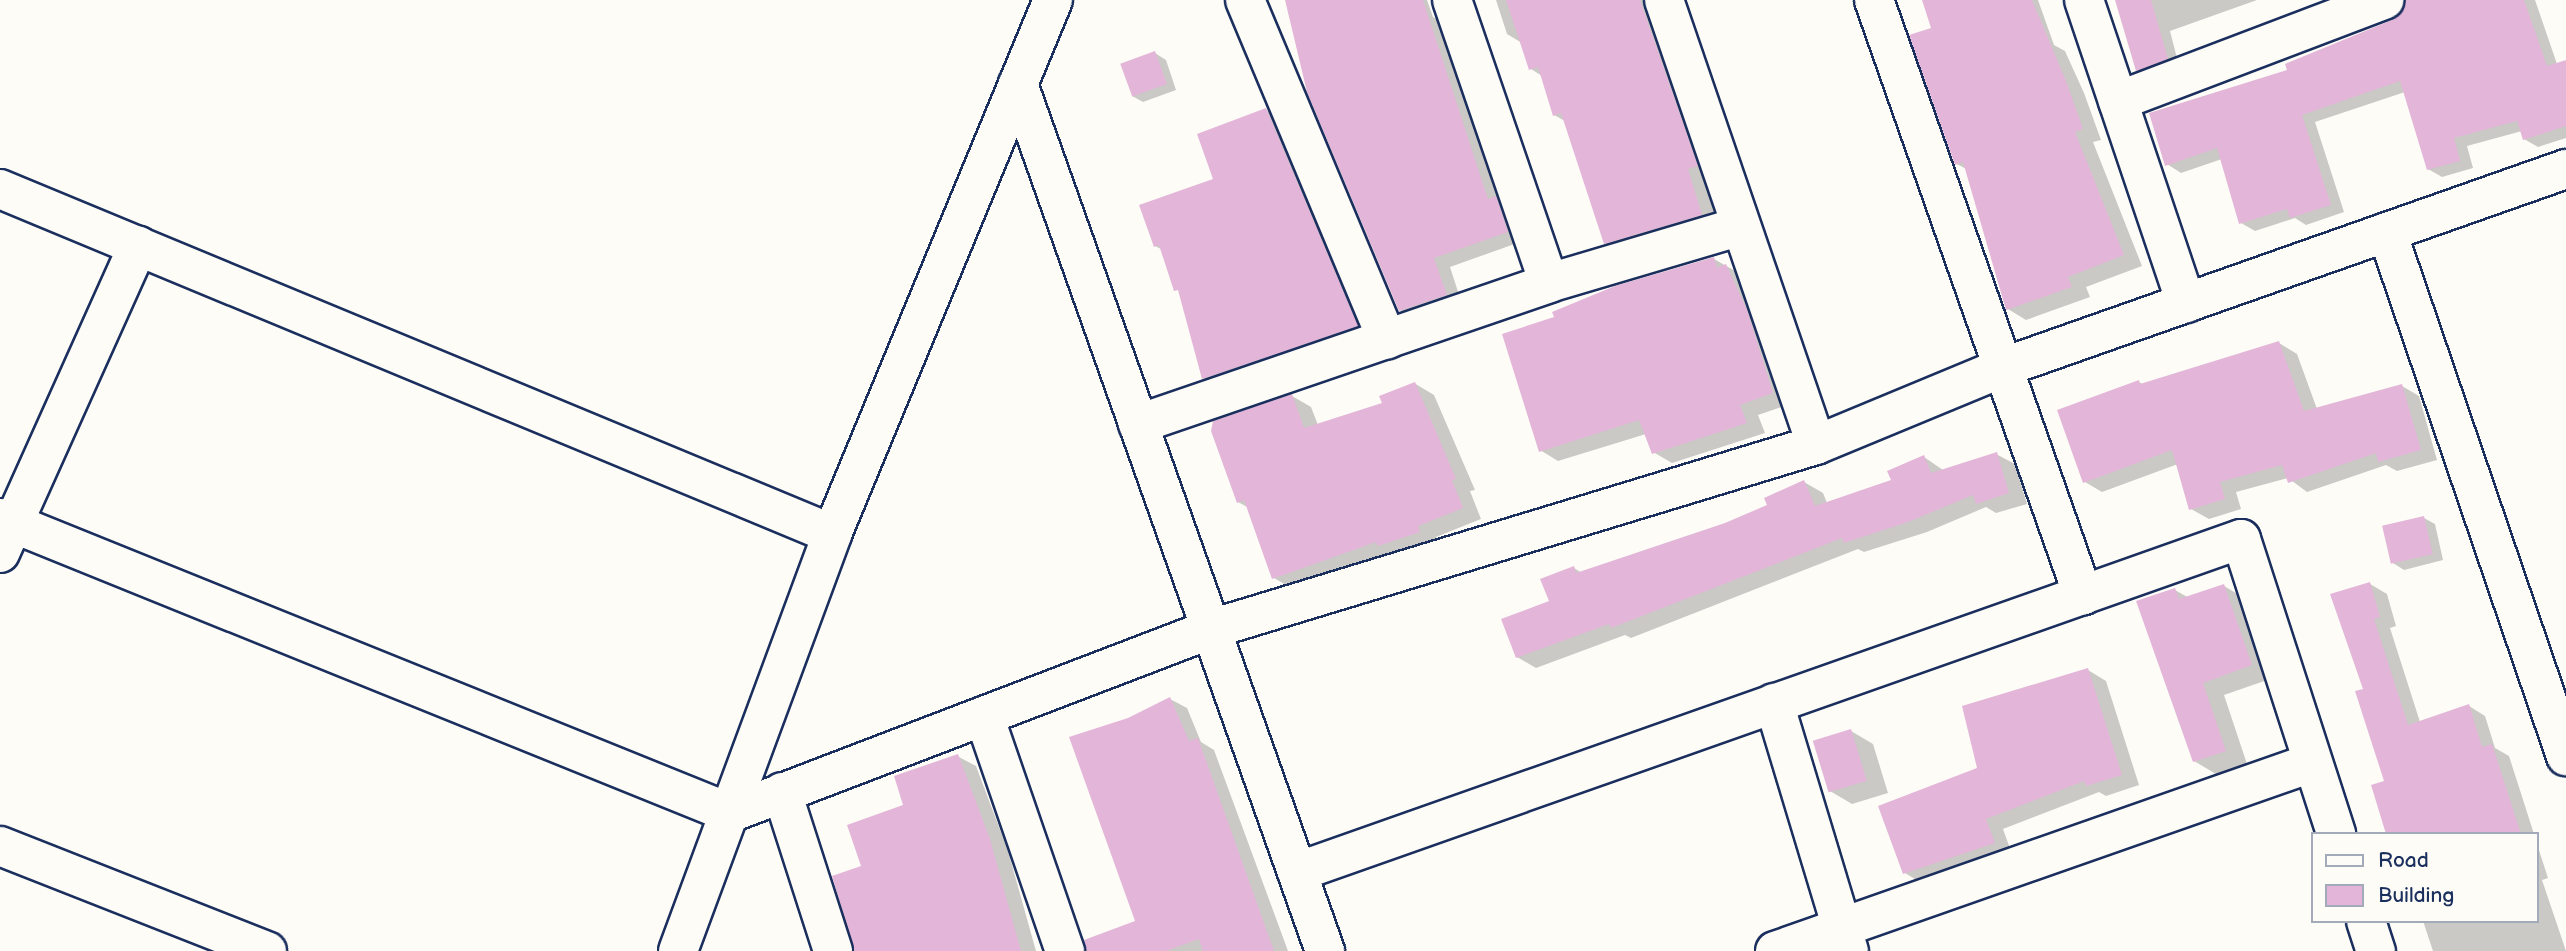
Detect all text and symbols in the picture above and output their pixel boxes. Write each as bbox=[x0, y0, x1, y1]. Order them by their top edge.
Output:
legend bbox=[2310, 832, 2538, 923]
text: Road bbox=[2378, 848, 2429, 873]
text: Building bbox=[2378, 883, 2454, 908]

